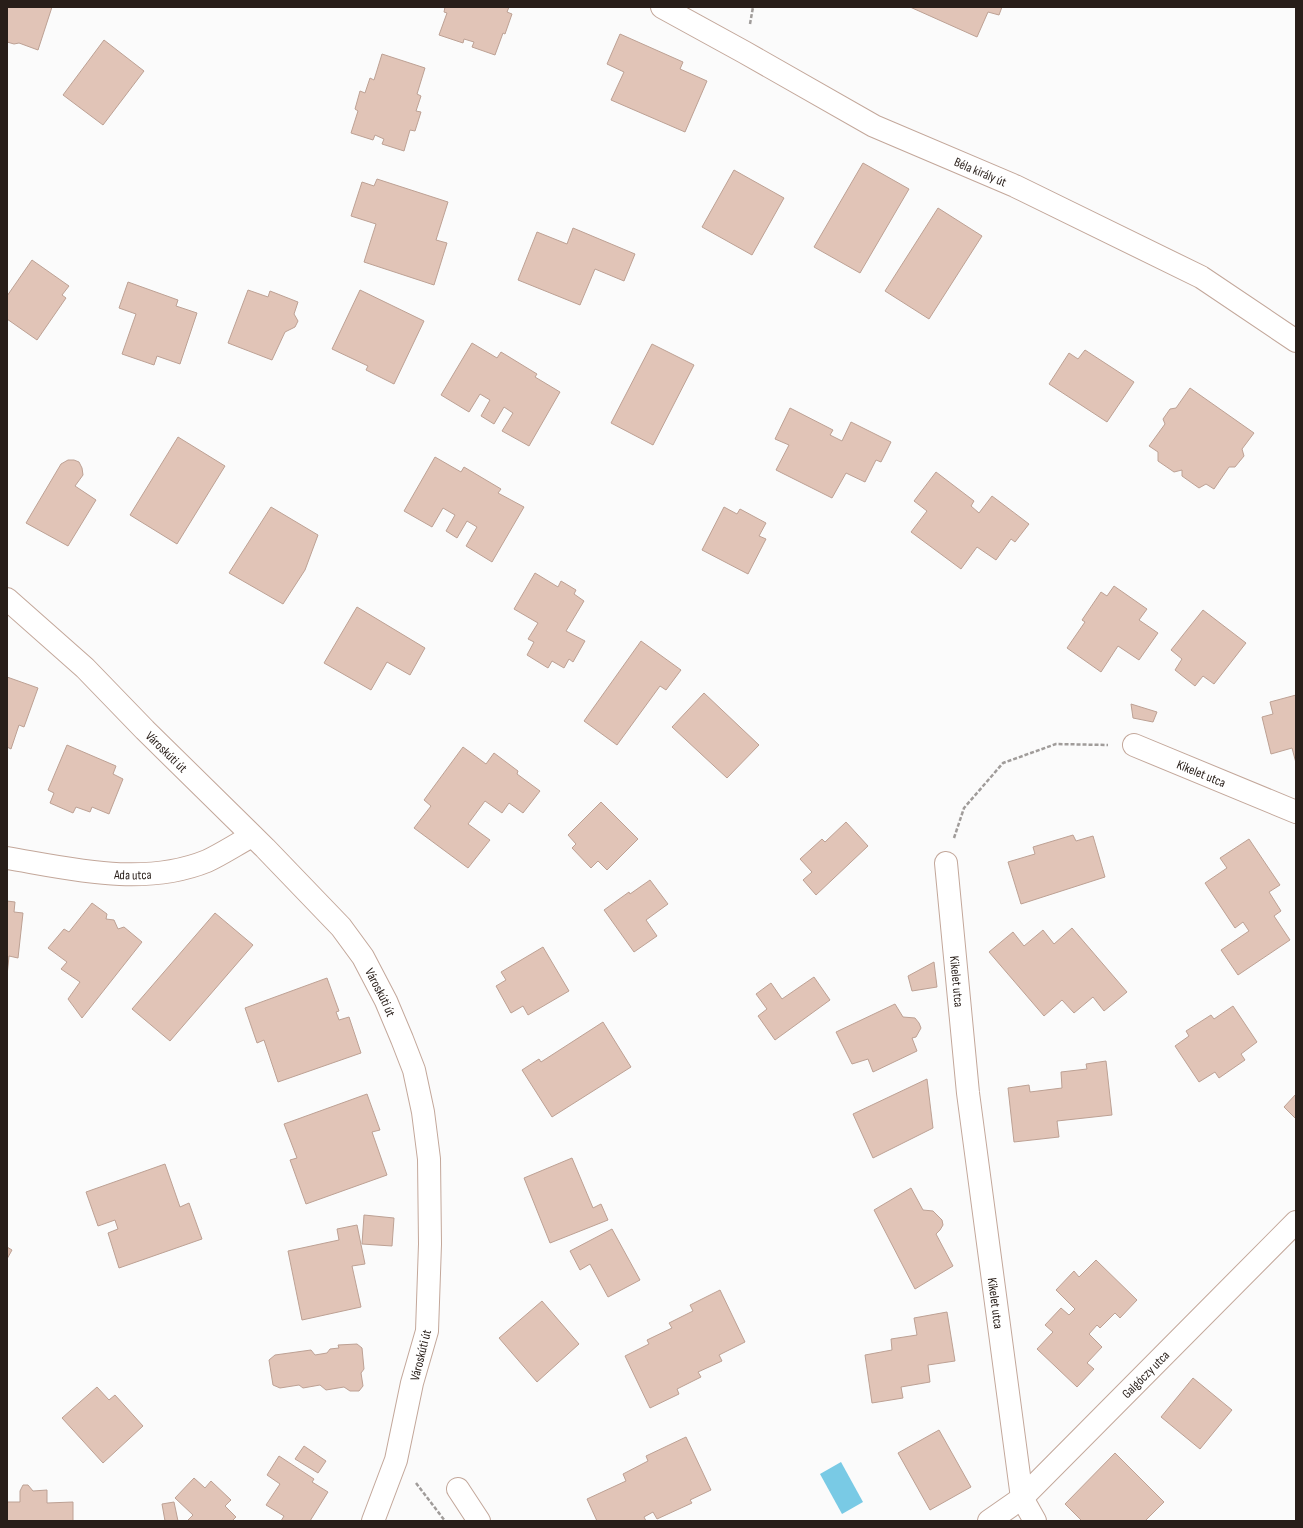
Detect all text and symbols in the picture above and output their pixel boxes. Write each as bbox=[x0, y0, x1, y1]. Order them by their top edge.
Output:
street label: Béla király út bbox=[952, 154, 1009, 191]
street label: Városkúti út bbox=[142, 728, 190, 776]
street label: Kikelet utca bbox=[1174, 757, 1228, 791]
street label: Ada utca bbox=[113, 867, 152, 883]
street label: Kikelet utca bbox=[946, 955, 967, 1008]
street label: Városkúti út bbox=[361, 966, 399, 1019]
street label: Kikelet utca bbox=[984, 1277, 1006, 1330]
street label: Városkúti út bbox=[407, 1328, 435, 1383]
street label: Galgóczy utca bbox=[1119, 1347, 1173, 1402]

